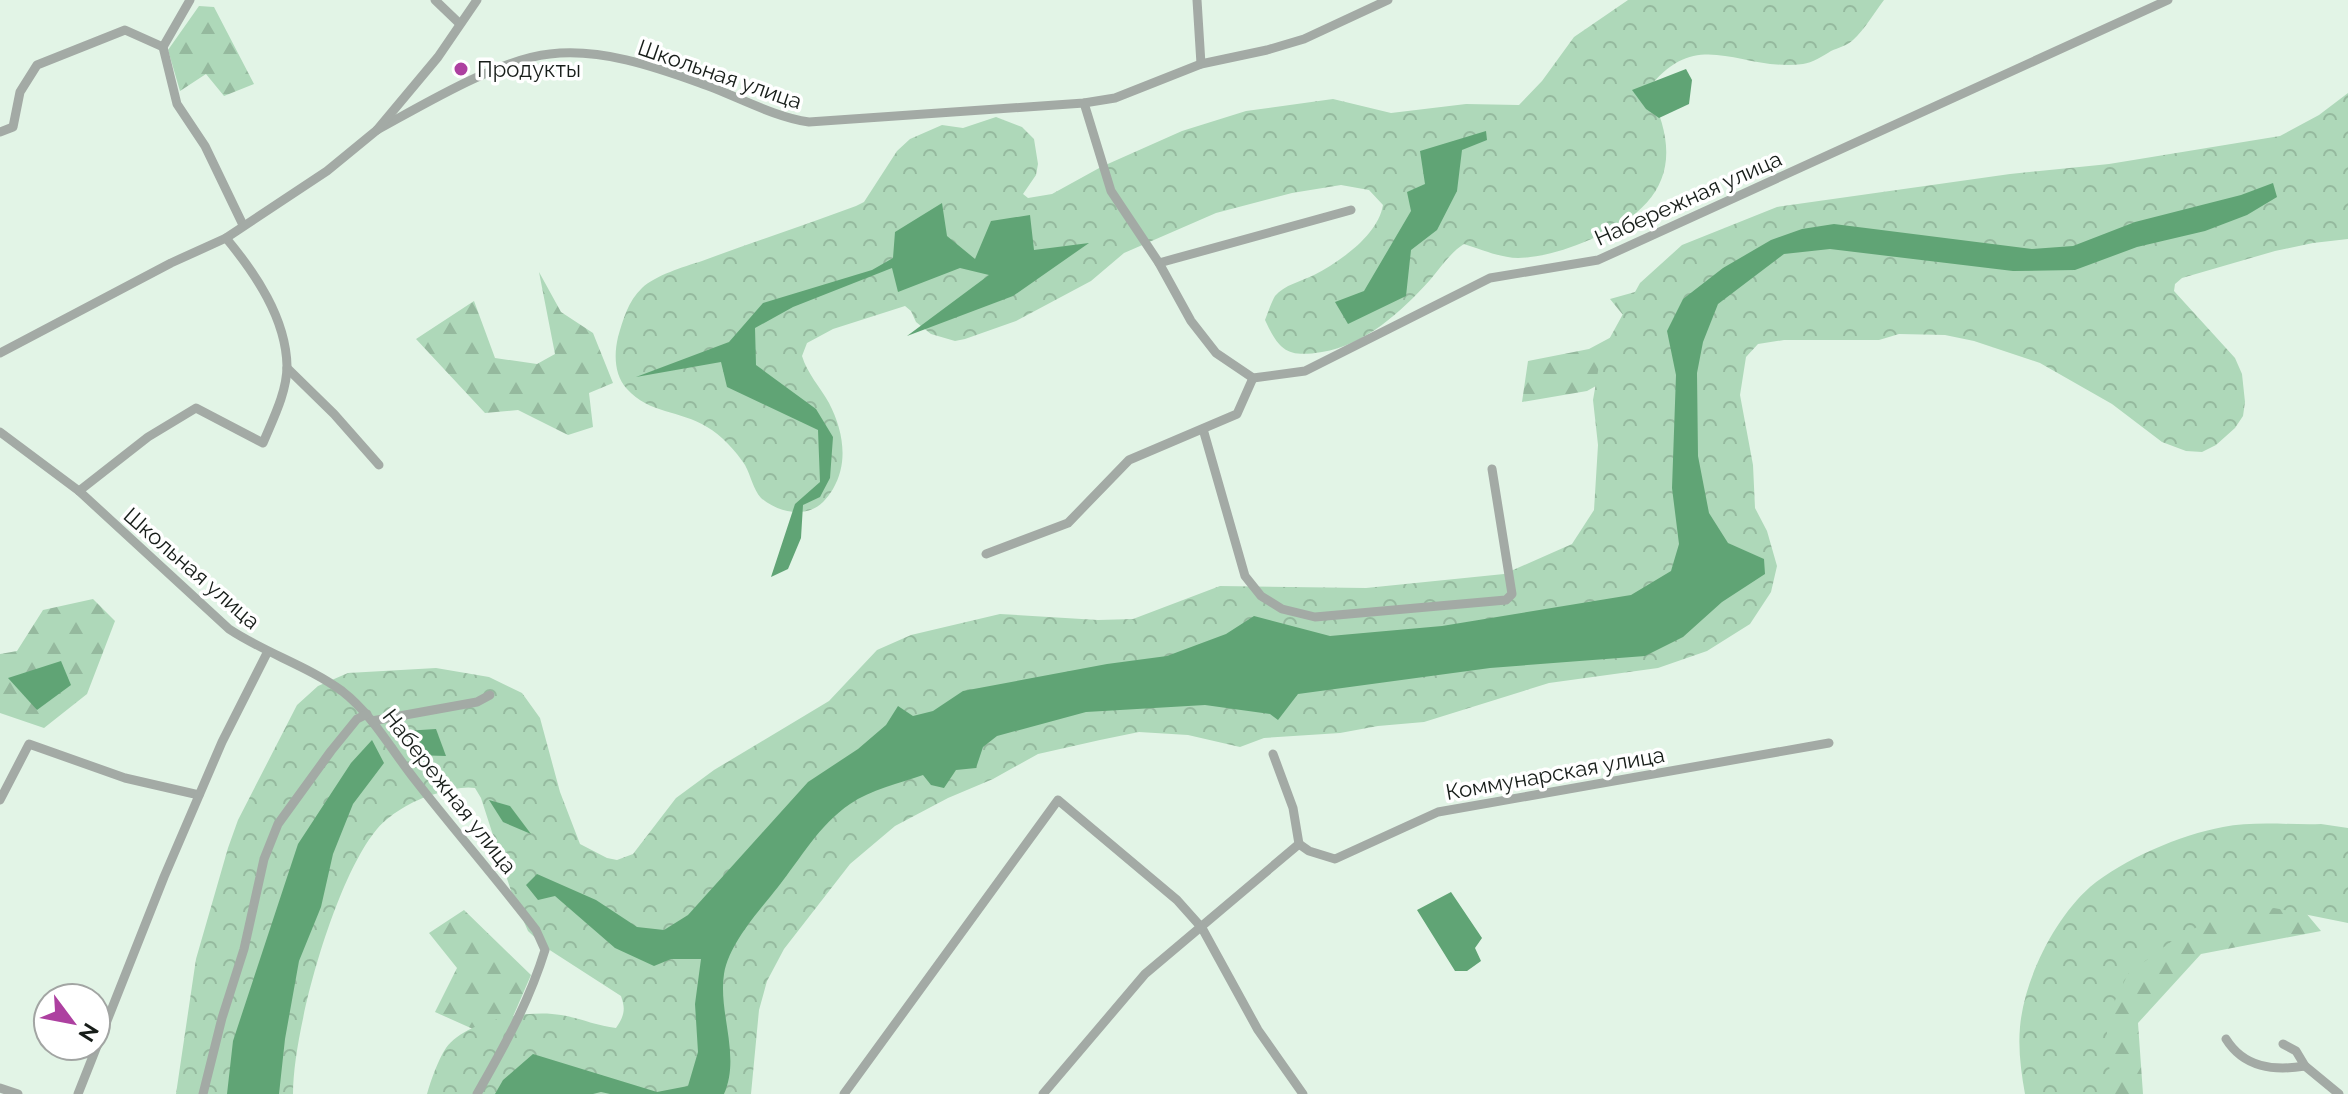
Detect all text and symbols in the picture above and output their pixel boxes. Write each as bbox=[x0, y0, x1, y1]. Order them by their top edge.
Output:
street label: Школьная улица bbox=[635, 34, 805, 114]
place label: Продукты bbox=[477, 56, 581, 82]
marker: Продукты bbox=[452, 60, 470, 78]
street label: Набережная улица bbox=[1591, 145, 1785, 251]
street label: Школьная улица bbox=[119, 502, 265, 634]
street label: Набережная улица bbox=[378, 704, 522, 878]
street label: Коммунарская улица bbox=[1444, 741, 1666, 805]
north arrow bbox=[32, 982, 112, 1062]
text: N bbox=[73, 1019, 104, 1047]

